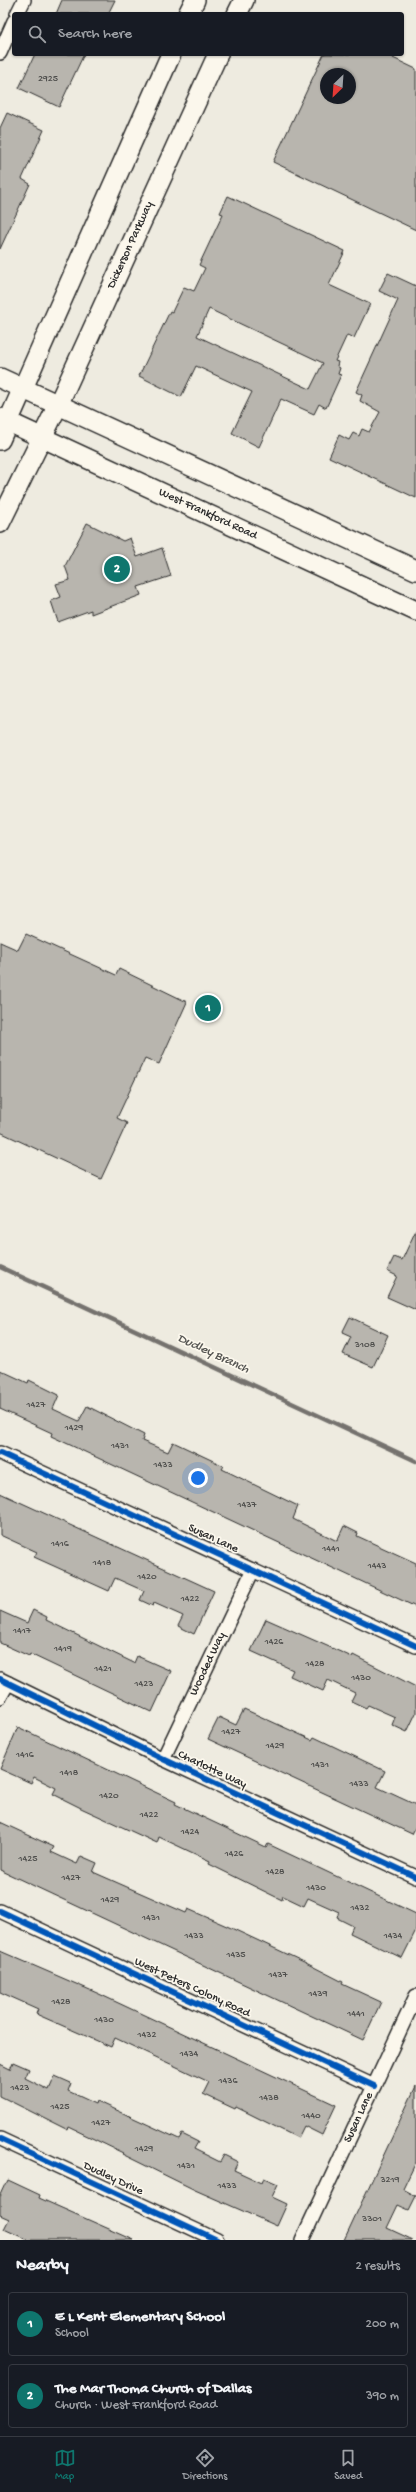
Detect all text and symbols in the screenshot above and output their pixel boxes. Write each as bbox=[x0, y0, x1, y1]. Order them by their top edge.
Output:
search box bbox=[12, 12, 404, 56]
icon: search bbox=[26, 23, 48, 45]
text: Search here bbox=[58, 25, 132, 43]
north arrow bbox=[320, 68, 356, 104]
house number: 2925 bbox=[38, 73, 58, 85]
street label: Dickerson Parkway bbox=[104, 199, 157, 292]
street label: West Frankford Road bbox=[156, 486, 260, 544]
pin: 2 bbox=[104, 554, 130, 584]
pin: 1 bbox=[195, 993, 221, 1023]
water label: Dudley Branch bbox=[175, 1331, 252, 1378]
house number: 3108 bbox=[354, 1339, 376, 1351]
house number: 1427 bbox=[26, 1399, 46, 1411]
house number: 1429 bbox=[64, 1422, 83, 1434]
house number: 1431 bbox=[110, 1440, 129, 1452]
house number: 1433 bbox=[152, 1459, 173, 1471]
your location bbox=[188, 1468, 208, 1488]
house number: 1437 bbox=[236, 1499, 257, 1511]
street label: Susan Lane bbox=[186, 1521, 241, 1557]
house number: 1416 bbox=[50, 1538, 70, 1550]
house number: 1441 bbox=[321, 1543, 340, 1555]
house number: 1418 bbox=[92, 1557, 112, 1569]
house number: 1443 bbox=[367, 1560, 386, 1572]
house number: 1420 bbox=[136, 1571, 157, 1583]
house number: 1422 bbox=[180, 1593, 199, 1605]
house number: 1417 bbox=[12, 1625, 32, 1637]
street label: Wooded Way bbox=[187, 1630, 229, 1698]
house number: 1426 bbox=[264, 1636, 284, 1648]
house number: 1419 bbox=[53, 1643, 72, 1655]
house number: 1428 bbox=[304, 1658, 325, 1670]
house number: 1421 bbox=[93, 1663, 112, 1675]
house number: 1430 bbox=[350, 1672, 371, 1684]
house number: 1423 bbox=[134, 1678, 153, 1690]
house number: 1427 bbox=[221, 1726, 241, 1738]
house number: 1429 bbox=[265, 1740, 284, 1752]
street label: Charlotte Way bbox=[175, 1748, 249, 1792]
house number: 1416 bbox=[15, 1749, 35, 1761]
house number: 1431 bbox=[310, 1759, 329, 1771]
house number: 1418 bbox=[59, 1767, 79, 1779]
house number: 1433 bbox=[348, 1778, 369, 1790]
house number: 1420 bbox=[98, 1790, 119, 1802]
house number: 1422 bbox=[139, 1809, 158, 1821]
house number: 1424 bbox=[180, 1826, 199, 1838]
house number: 1426 bbox=[224, 1848, 244, 1860]
house number: 1425 bbox=[18, 1853, 37, 1865]
house number: 1428 bbox=[264, 1866, 285, 1878]
house number: 1427 bbox=[61, 1872, 81, 1884]
house number: 1430 bbox=[305, 1882, 326, 1894]
house number: 1429 bbox=[100, 1894, 119, 1906]
house number: 1432 bbox=[350, 1902, 370, 1914]
house number: 1431 bbox=[141, 1912, 160, 1924]
house number: 1433 bbox=[183, 1930, 204, 1942]
house number: 1434 bbox=[383, 1930, 403, 1942]
house number: 1435 bbox=[225, 1949, 246, 1961]
street label: West Peters Colony Road bbox=[132, 1955, 253, 2021]
house number: 1437 bbox=[267, 1969, 288, 1981]
house number: 1439 bbox=[308, 1988, 327, 2000]
house number: 1428 bbox=[50, 1996, 71, 2008]
house number: 1441 bbox=[346, 2008, 365, 2020]
house number: 1430 bbox=[93, 2014, 114, 2026]
house number: 1432 bbox=[137, 2029, 157, 2041]
house number: 1434 bbox=[179, 2048, 199, 2060]
house number: 1436 bbox=[217, 2075, 238, 2087]
house number: 1423 bbox=[10, 2082, 29, 2094]
street label: Susan Lane bbox=[341, 2090, 377, 2145]
house number: 1438 bbox=[258, 2092, 279, 2104]
house number: 1425 bbox=[50, 2101, 69, 2113]
house number: 1440 bbox=[300, 2110, 321, 2122]
house number: 1427 bbox=[91, 2117, 111, 2129]
house number: 1429 bbox=[134, 2143, 153, 2155]
street label: Dudley Drive bbox=[80, 2159, 146, 2199]
house number: 1431 bbox=[176, 2160, 195, 2172]
house number: 3219 bbox=[379, 2174, 400, 2186]
house number: 1433 bbox=[216, 2180, 237, 2192]
house number: 3301 bbox=[361, 2213, 382, 2225]
text: Nearby bbox=[16, 2256, 69, 2276]
text: 2 results bbox=[355, 2259, 400, 2274]
text: E L Kent Elementary School bbox=[55, 2308, 225, 2326]
text: 1 bbox=[27, 2317, 33, 2332]
text: 200 m bbox=[366, 2317, 399, 2332]
text: School bbox=[55, 2326, 89, 2341]
text: The Mar Thoma Church of Dallas bbox=[55, 2380, 252, 2398]
text: 2 bbox=[27, 2389, 33, 2404]
text: 390 m bbox=[366, 2389, 399, 2404]
text: Church · West Frankford Road bbox=[55, 2398, 217, 2413]
tab: Map bbox=[54, 2447, 76, 2483]
tab: Directions bbox=[183, 2447, 227, 2483]
tab: Saved bbox=[334, 2447, 362, 2483]

